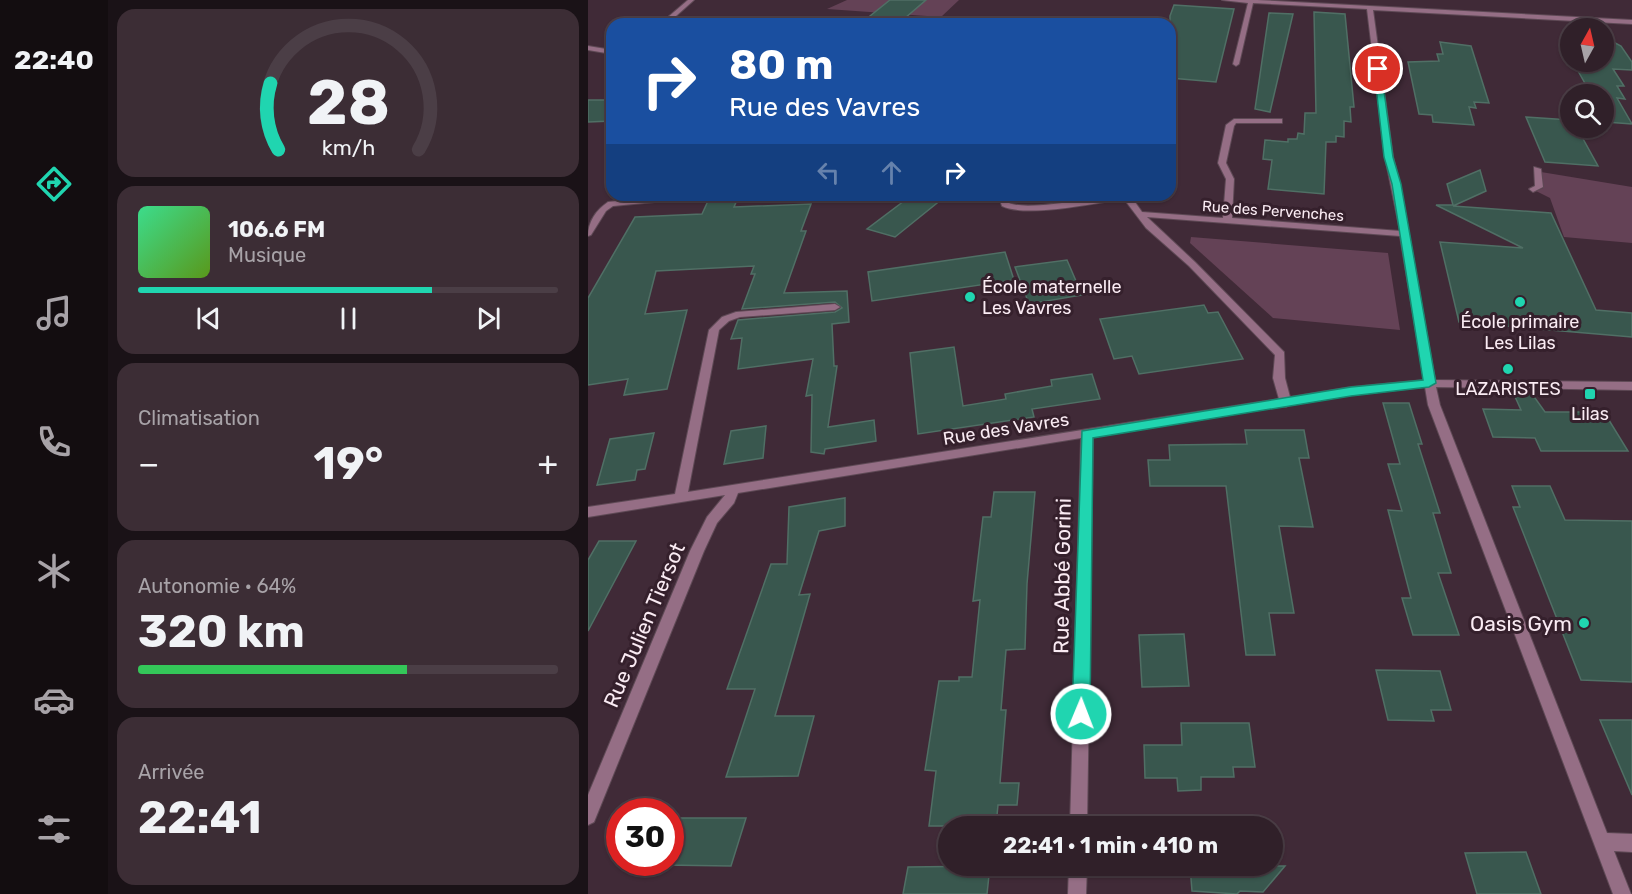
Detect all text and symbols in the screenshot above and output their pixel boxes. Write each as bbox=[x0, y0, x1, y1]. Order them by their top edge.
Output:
north arrow bbox=[1560, 18, 1614, 72]
map controls bbox=[1560, 18, 1614, 138]
text: 80 m bbox=[729, 40, 833, 90]
icon: right bbox=[630, 42, 708, 120]
pin bbox=[1352, 43, 1403, 94]
text: 22:40 bbox=[14, 44, 94, 76]
icon: arrive bbox=[1361, 52, 1394, 85]
text: 28 bbox=[307, 66, 389, 140]
button: search bbox=[1560, 84, 1614, 138]
text: Rue des Vavres bbox=[729, 91, 920, 123]
text: km/h bbox=[321, 135, 375, 160]
icon: left bbox=[812, 156, 845, 189]
icon: ahead bbox=[875, 156, 908, 189]
icon: right bbox=[938, 156, 971, 189]
icon: directions bbox=[33, 163, 75, 205]
street label: Rue des Pervenches bbox=[1201, 197, 1345, 225]
text: 106.6 FM bbox=[228, 216, 325, 243]
text: Musique bbox=[228, 243, 306, 267]
place label: École maternelle Les Vavres bbox=[982, 276, 1122, 319]
marker: École maternelle Les Vavres bbox=[963, 290, 977, 304]
icon: music bbox=[33, 292, 75, 334]
marker: École primaire Les Lilas bbox=[1513, 295, 1527, 309]
icon: previous bbox=[192, 302, 225, 335]
icon: pause bbox=[332, 302, 365, 335]
icon: next bbox=[472, 302, 505, 335]
place label: École primaire Les Lilas bbox=[1461, 311, 1579, 354]
marker: LAZARISTES bbox=[1501, 362, 1515, 376]
place label: LAZARISTES bbox=[1455, 378, 1561, 400]
marker: Lilas bbox=[1583, 387, 1597, 401]
place label: Lilas bbox=[1571, 403, 1609, 425]
text: Climatisation bbox=[138, 406, 260, 430]
street label: Rue des Vavres bbox=[941, 408, 1071, 450]
icon: phone bbox=[33, 421, 75, 463]
text: 19° bbox=[314, 437, 383, 490]
text: − bbox=[138, 444, 159, 483]
text: + bbox=[537, 444, 558, 483]
street label: Rue Abbé Gorini bbox=[1048, 498, 1076, 654]
street label: Rue Julien Tiersot bbox=[598, 539, 690, 711]
icon: climate bbox=[33, 550, 75, 592]
text: Autonomie · 64% bbox=[138, 574, 296, 598]
text: 320 km bbox=[138, 605, 305, 658]
place label: Oasis Gym bbox=[1470, 611, 1572, 636]
marker: Oasis Gym bbox=[1577, 616, 1591, 630]
icon: car bbox=[33, 679, 75, 721]
position arrow bbox=[1049, 682, 1113, 746]
text: Arrivée bbox=[138, 760, 205, 784]
text: 22:41 bbox=[138, 791, 262, 844]
speed limit sign: 30 bbox=[606, 798, 684, 876]
icon: filters bbox=[33, 808, 75, 850]
text: 22:41 · 1 min · 410 m bbox=[1003, 832, 1218, 859]

